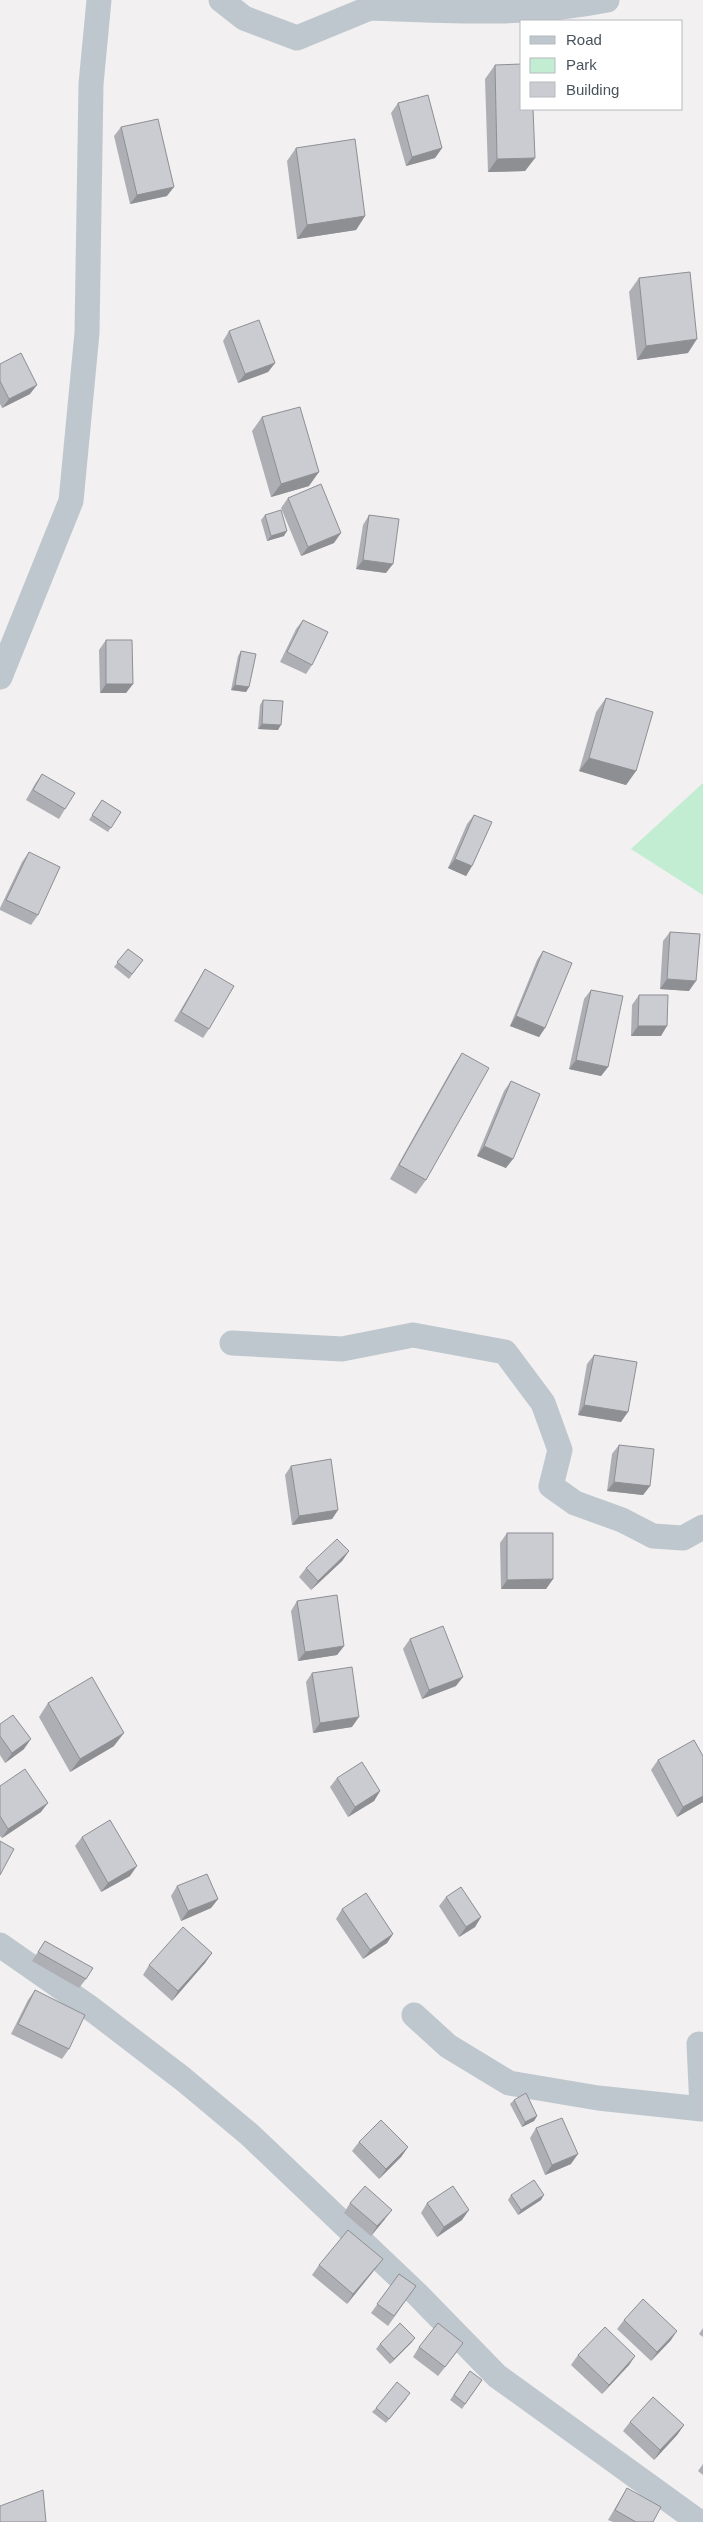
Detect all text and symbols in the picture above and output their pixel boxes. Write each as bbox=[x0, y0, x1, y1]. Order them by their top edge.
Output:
legend bbox=[520, 20, 683, 110]
text: Road bbox=[566, 31, 602, 48]
text: Park bbox=[566, 56, 597, 73]
text: Building bbox=[566, 81, 619, 98]

